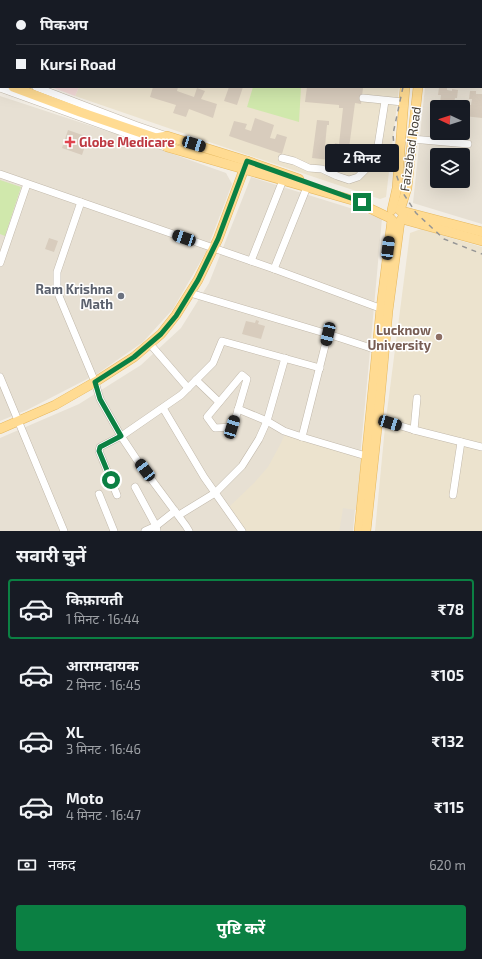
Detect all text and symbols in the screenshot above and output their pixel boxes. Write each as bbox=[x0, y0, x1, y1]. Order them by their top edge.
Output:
text: पिकअप bbox=[40, 15, 88, 33]
text: Kursi Road bbox=[40, 55, 116, 73]
north arrow bbox=[430, 100, 470, 140]
map controls bbox=[430, 100, 470, 188]
street label: Faizabad Road bbox=[396, 105, 424, 193]
place label: Globe Medicare bbox=[79, 134, 175, 150]
car bbox=[181, 135, 207, 153]
marker: Globe Medicare bbox=[64, 136, 76, 148]
callout: 2 मिनट bbox=[325, 144, 399, 172]
button: layers bbox=[430, 148, 470, 188]
text: 2 मिनट bbox=[343, 150, 381, 166]
route end bbox=[353, 193, 371, 211]
car bbox=[171, 228, 197, 248]
car bbox=[381, 235, 395, 261]
place label: Ram Krishna Math bbox=[36, 281, 113, 312]
marker: Ram Krishna Math bbox=[116, 291, 126, 301]
car bbox=[319, 321, 337, 347]
place label: Lucknow University bbox=[367, 322, 432, 353]
marker: Lucknow University bbox=[434, 332, 444, 342]
car bbox=[223, 414, 241, 440]
car bbox=[377, 414, 403, 432]
car bbox=[133, 457, 157, 483]
route start bbox=[102, 471, 120, 489]
text: सवारी चुनें bbox=[16, 544, 86, 566]
text: किफ़ायती bbox=[66, 590, 123, 608]
icon: car bbox=[18, 591, 54, 627]
text: ₹78 bbox=[438, 600, 464, 618]
text: 1 मिनट · 16:44 bbox=[66, 611, 140, 627]
text: आरामदायक bbox=[66, 656, 139, 674]
icon: car bbox=[18, 657, 54, 693]
text: ₹105 bbox=[431, 666, 464, 684]
text: 2 मिनट · 16:45 bbox=[66, 677, 141, 693]
icon: car bbox=[18, 723, 54, 759]
text: XL bbox=[66, 723, 84, 741]
text: ₹132 bbox=[431, 732, 464, 750]
text: 3 मिनट · 16:46 bbox=[66, 741, 141, 757]
icon: car bbox=[18, 789, 54, 825]
text: Moto bbox=[66, 789, 104, 807]
text: ₹115 bbox=[434, 798, 464, 816]
text: 4 मिनट · 16:47 bbox=[66, 807, 141, 823]
icon: cash bbox=[16, 854, 38, 876]
text: नकद bbox=[48, 855, 76, 873]
text: 620 m bbox=[429, 857, 466, 873]
button: पुष्टि करें bbox=[16, 905, 466, 951]

